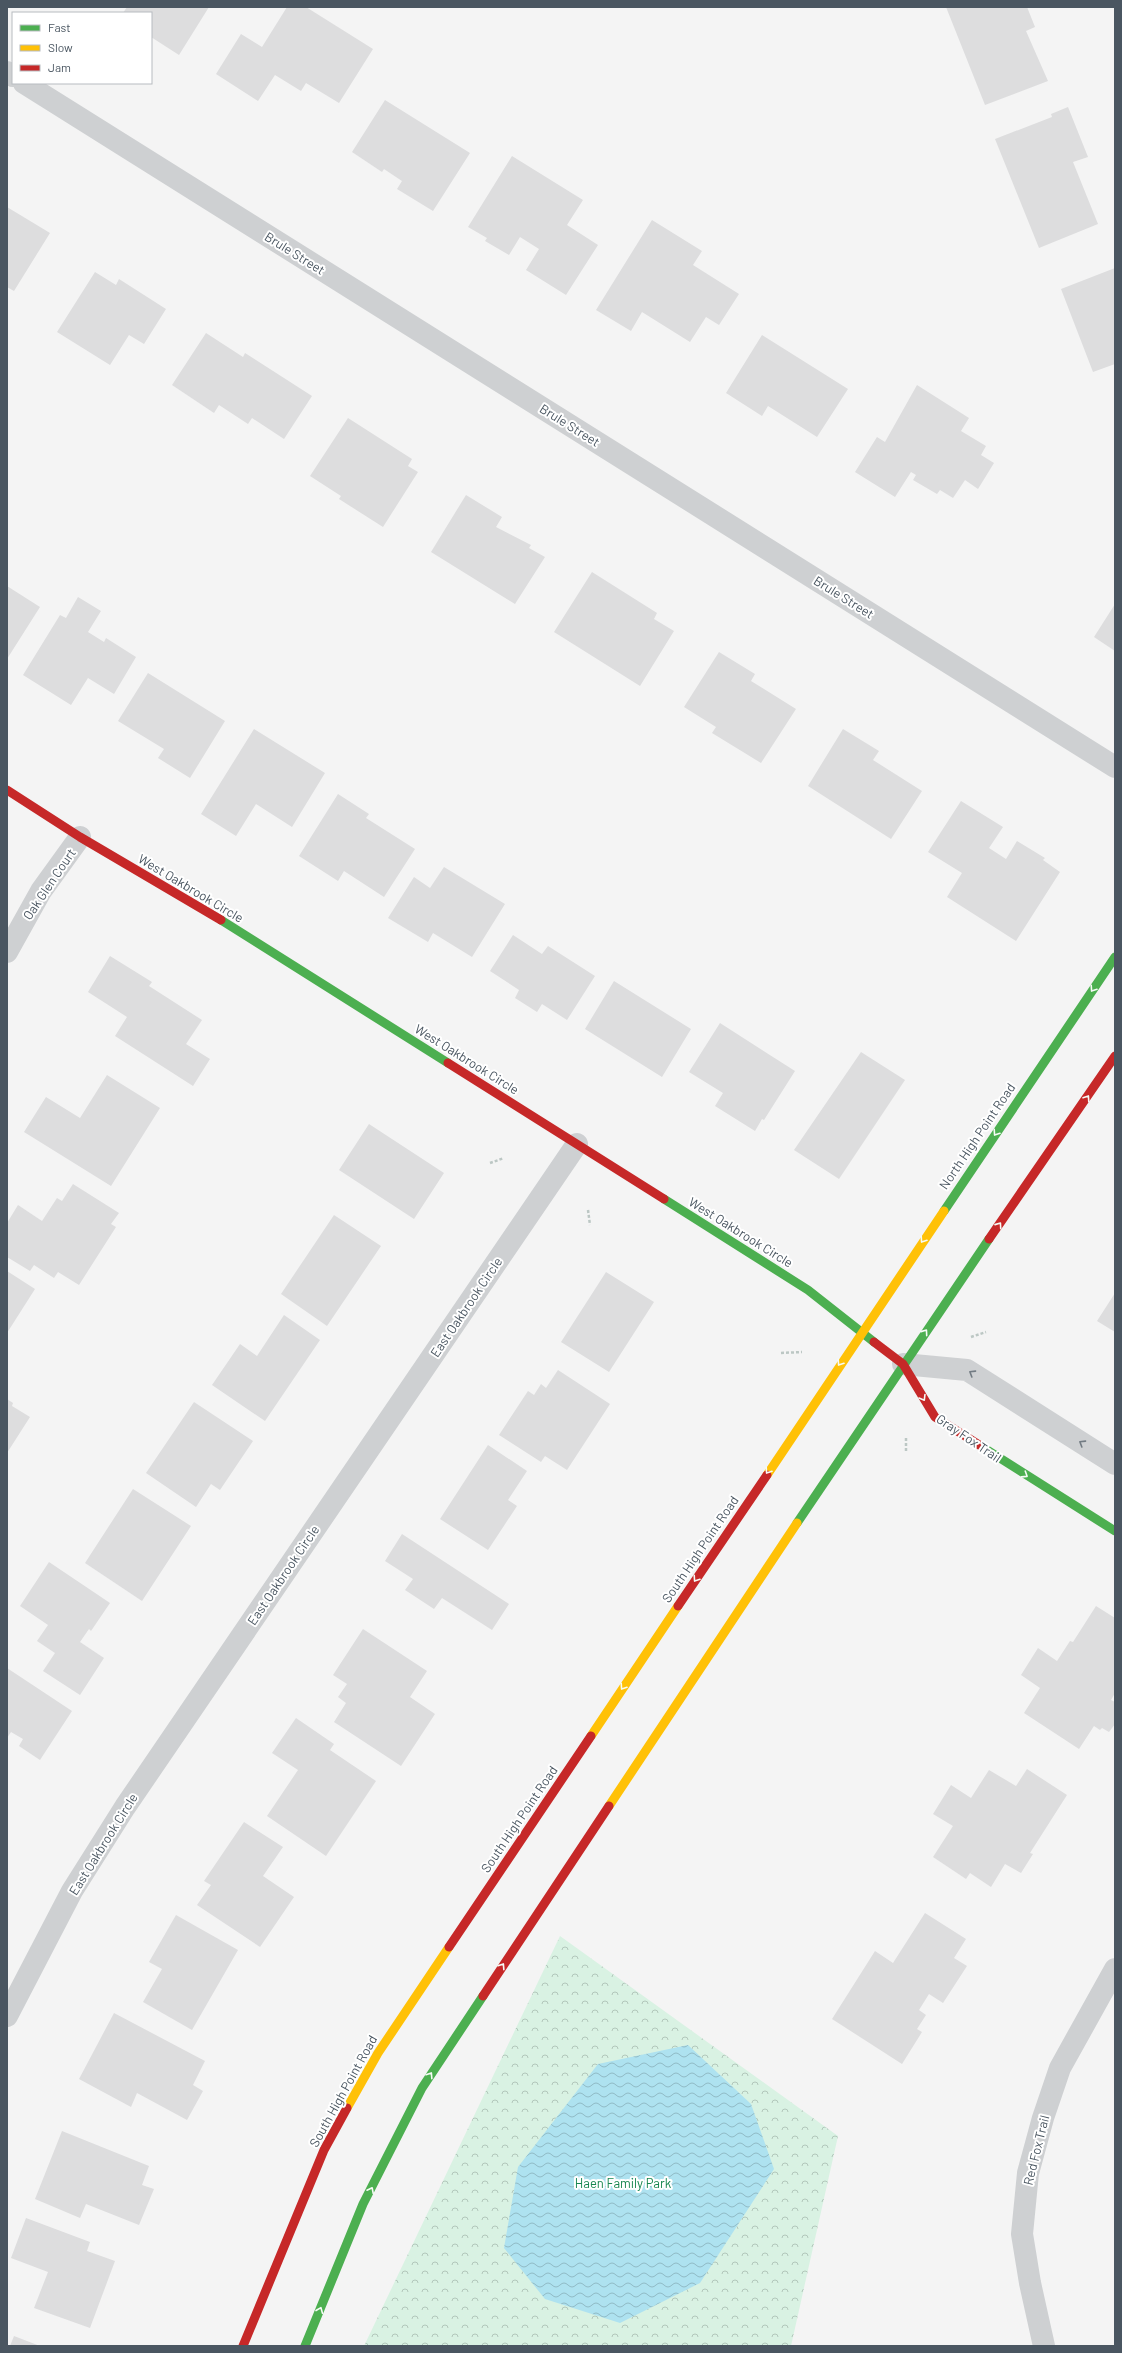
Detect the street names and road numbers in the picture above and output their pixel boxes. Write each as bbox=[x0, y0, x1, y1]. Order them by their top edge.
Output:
street label: Brule Street bbox=[262, 228, 328, 278]
street label: Brule Street bbox=[537, 400, 603, 450]
street label: Brule Street bbox=[811, 572, 877, 622]
street label: Oak Glen Court bbox=[19, 845, 79, 923]
street label: West Oakbrook Circle bbox=[135, 850, 247, 926]
street label: West Oakbrook Circle bbox=[412, 1020, 522, 1098]
street label: North High Point Road bbox=[936, 1080, 1018, 1192]
street label: West Oakbrook Circle bbox=[686, 1193, 796, 1271]
street label: East Oakbrook Circle bbox=[427, 1254, 505, 1360]
street label: Gray Fox Trail bbox=[934, 1410, 1004, 1466]
street label: South High Point Road bbox=[658, 1493, 742, 1605]
street label: East Oakbrook Circle bbox=[244, 1522, 322, 1628]
street label: South High Point Road bbox=[477, 1763, 561, 1875]
street label: East Oakbrook Circle bbox=[65, 1790, 141, 1898]
street label: South High Point Road bbox=[306, 2032, 380, 2150]
street label: Red Fox Trail bbox=[1020, 2113, 1052, 2187]

